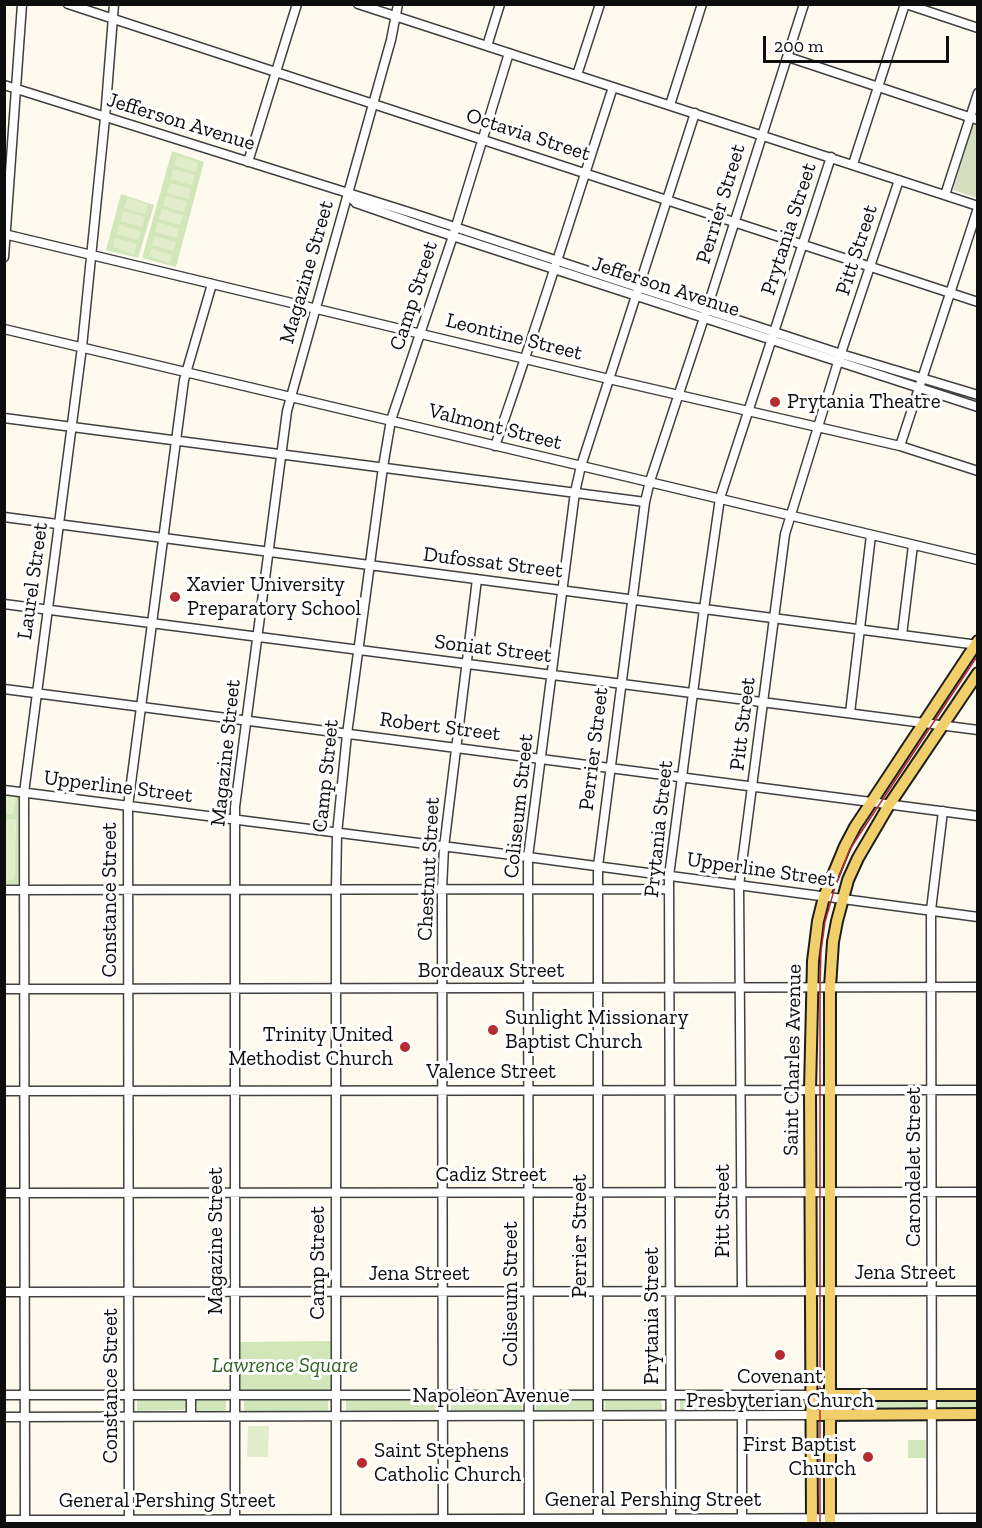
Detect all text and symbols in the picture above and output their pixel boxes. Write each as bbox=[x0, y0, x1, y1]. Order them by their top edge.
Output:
scale bar bbox=[766, 24, 952, 62]
text: 200 m bbox=[774, 35, 824, 57]
street label: Jefferson Avenue bbox=[104, 87, 258, 157]
street label: Octavia Street bbox=[463, 103, 593, 167]
street label: Perrier Street bbox=[691, 141, 751, 267]
street label: Prytania Street bbox=[756, 160, 822, 298]
street label: Magazine Street bbox=[275, 198, 339, 346]
street label: Pitt Street bbox=[831, 202, 883, 298]
street label: Camp Street bbox=[384, 238, 444, 354]
street label: Jefferson Avenue bbox=[589, 251, 743, 323]
street label: Leontine Street bbox=[443, 308, 585, 366]
place label: Prytania Theatre bbox=[787, 389, 941, 415]
marker: Prytania Theatre bbox=[768, 395, 782, 409]
street label: Valmont Street bbox=[426, 398, 564, 456]
street label: Laurel Street bbox=[12, 521, 54, 641]
street label: Dufossat Street bbox=[422, 542, 564, 584]
place label: Xavier University Preparatory School bbox=[187, 572, 361, 622]
marker: Xavier University Preparatory School bbox=[168, 590, 182, 604]
street label: Soniat Street bbox=[433, 629, 553, 669]
street label: Pitt Street bbox=[725, 676, 761, 772]
street label: Magazine Street bbox=[206, 678, 246, 828]
street label: Perrier Street bbox=[574, 686, 614, 812]
street label: Robert Street bbox=[378, 707, 502, 747]
street label: Camp Street bbox=[308, 718, 344, 834]
street label: Coliseum Street bbox=[499, 733, 539, 879]
street label: Prytania Street bbox=[639, 759, 679, 899]
street label: Upperline Street bbox=[42, 765, 194, 809]
street label: Chestnut Street bbox=[413, 796, 445, 942]
street label: Constance Street bbox=[97, 822, 123, 978]
street label: Upperline Street bbox=[685, 847, 837, 893]
street label: Bordeaux Street bbox=[418, 958, 564, 984]
street label: Saint Charles Avenue bbox=[779, 964, 807, 1156]
place label: Sunlight Missionary Baptist Church bbox=[505, 1005, 688, 1055]
place label: Trinity United Methodist Church bbox=[228, 1022, 393, 1072]
marker: Sunlight Missionary Baptist Church bbox=[486, 1023, 500, 1037]
marker: Trinity United Methodist Church bbox=[398, 1040, 412, 1054]
street label: Valence Street bbox=[426, 1059, 556, 1085]
street label: Carondelet Street bbox=[901, 1087, 927, 1247]
street label: Cadiz Street bbox=[436, 1162, 546, 1188]
street label: Pitt Street bbox=[710, 1164, 736, 1258]
street label: Magazine Street bbox=[203, 1167, 229, 1315]
street label: Perrier Street bbox=[567, 1174, 593, 1298]
street label: Camp Street bbox=[305, 1206, 331, 1320]
street label: Coliseum Street bbox=[498, 1222, 524, 1366]
street label: Prytania Street bbox=[639, 1247, 665, 1385]
street label: Jena Street bbox=[854, 1260, 956, 1286]
street label: Jena Street bbox=[368, 1261, 470, 1287]
street label: Constance Street bbox=[98, 1308, 124, 1464]
marker: Covenant Presbyterian Church bbox=[773, 1348, 787, 1362]
park label: Lawrence Square bbox=[212, 1353, 358, 1379]
place label: Covenant Presbyterian Church bbox=[686, 1364, 874, 1414]
street label: Napoleon Avenue bbox=[412, 1383, 570, 1409]
place label: First Baptist Church bbox=[743, 1432, 856, 1482]
place label: Saint Stephens Catholic Church bbox=[374, 1438, 521, 1488]
marker: First Baptist Church bbox=[861, 1450, 875, 1464]
marker: Saint Stephens Catholic Church bbox=[355, 1456, 369, 1470]
street label: General Pershing Street bbox=[545, 1487, 761, 1513]
street label: General Pershing Street bbox=[59, 1488, 275, 1514]

